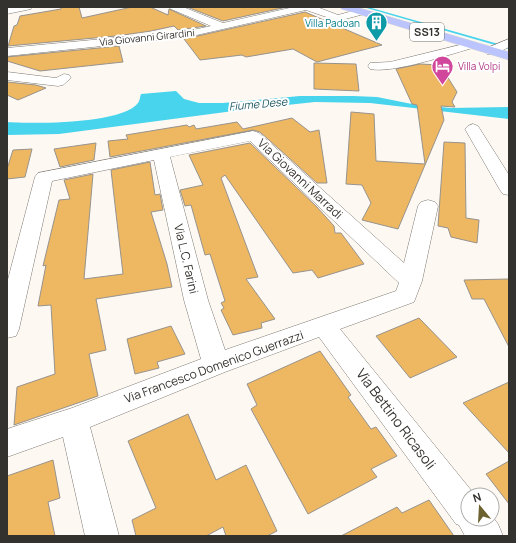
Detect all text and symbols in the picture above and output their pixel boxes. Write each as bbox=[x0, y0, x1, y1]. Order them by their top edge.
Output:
building icon: Villa Padoan bbox=[363, 10, 389, 43]
place label: Villa Padoan bbox=[305, 16, 360, 30]
road number: SS13 bbox=[410, 23, 444, 41]
street label: Via Giovanni Girardini bbox=[99, 25, 195, 49]
hotel icon: Villa Volpi bbox=[429, 53, 455, 86]
place label: Villa Volpi bbox=[458, 59, 500, 73]
water label: Fiume Dese bbox=[228, 93, 288, 114]
street label: Via Giovanni Marradi bbox=[254, 135, 347, 223]
street label: Via L.C. Farini bbox=[170, 222, 203, 295]
street label: Via Francesco Domenico Guerrazzi bbox=[122, 326, 306, 407]
street label: Via Bettino Ricasoli bbox=[352, 364, 441, 473]
north arrow bbox=[460, 487, 500, 527]
text: N bbox=[471, 489, 483, 505]

